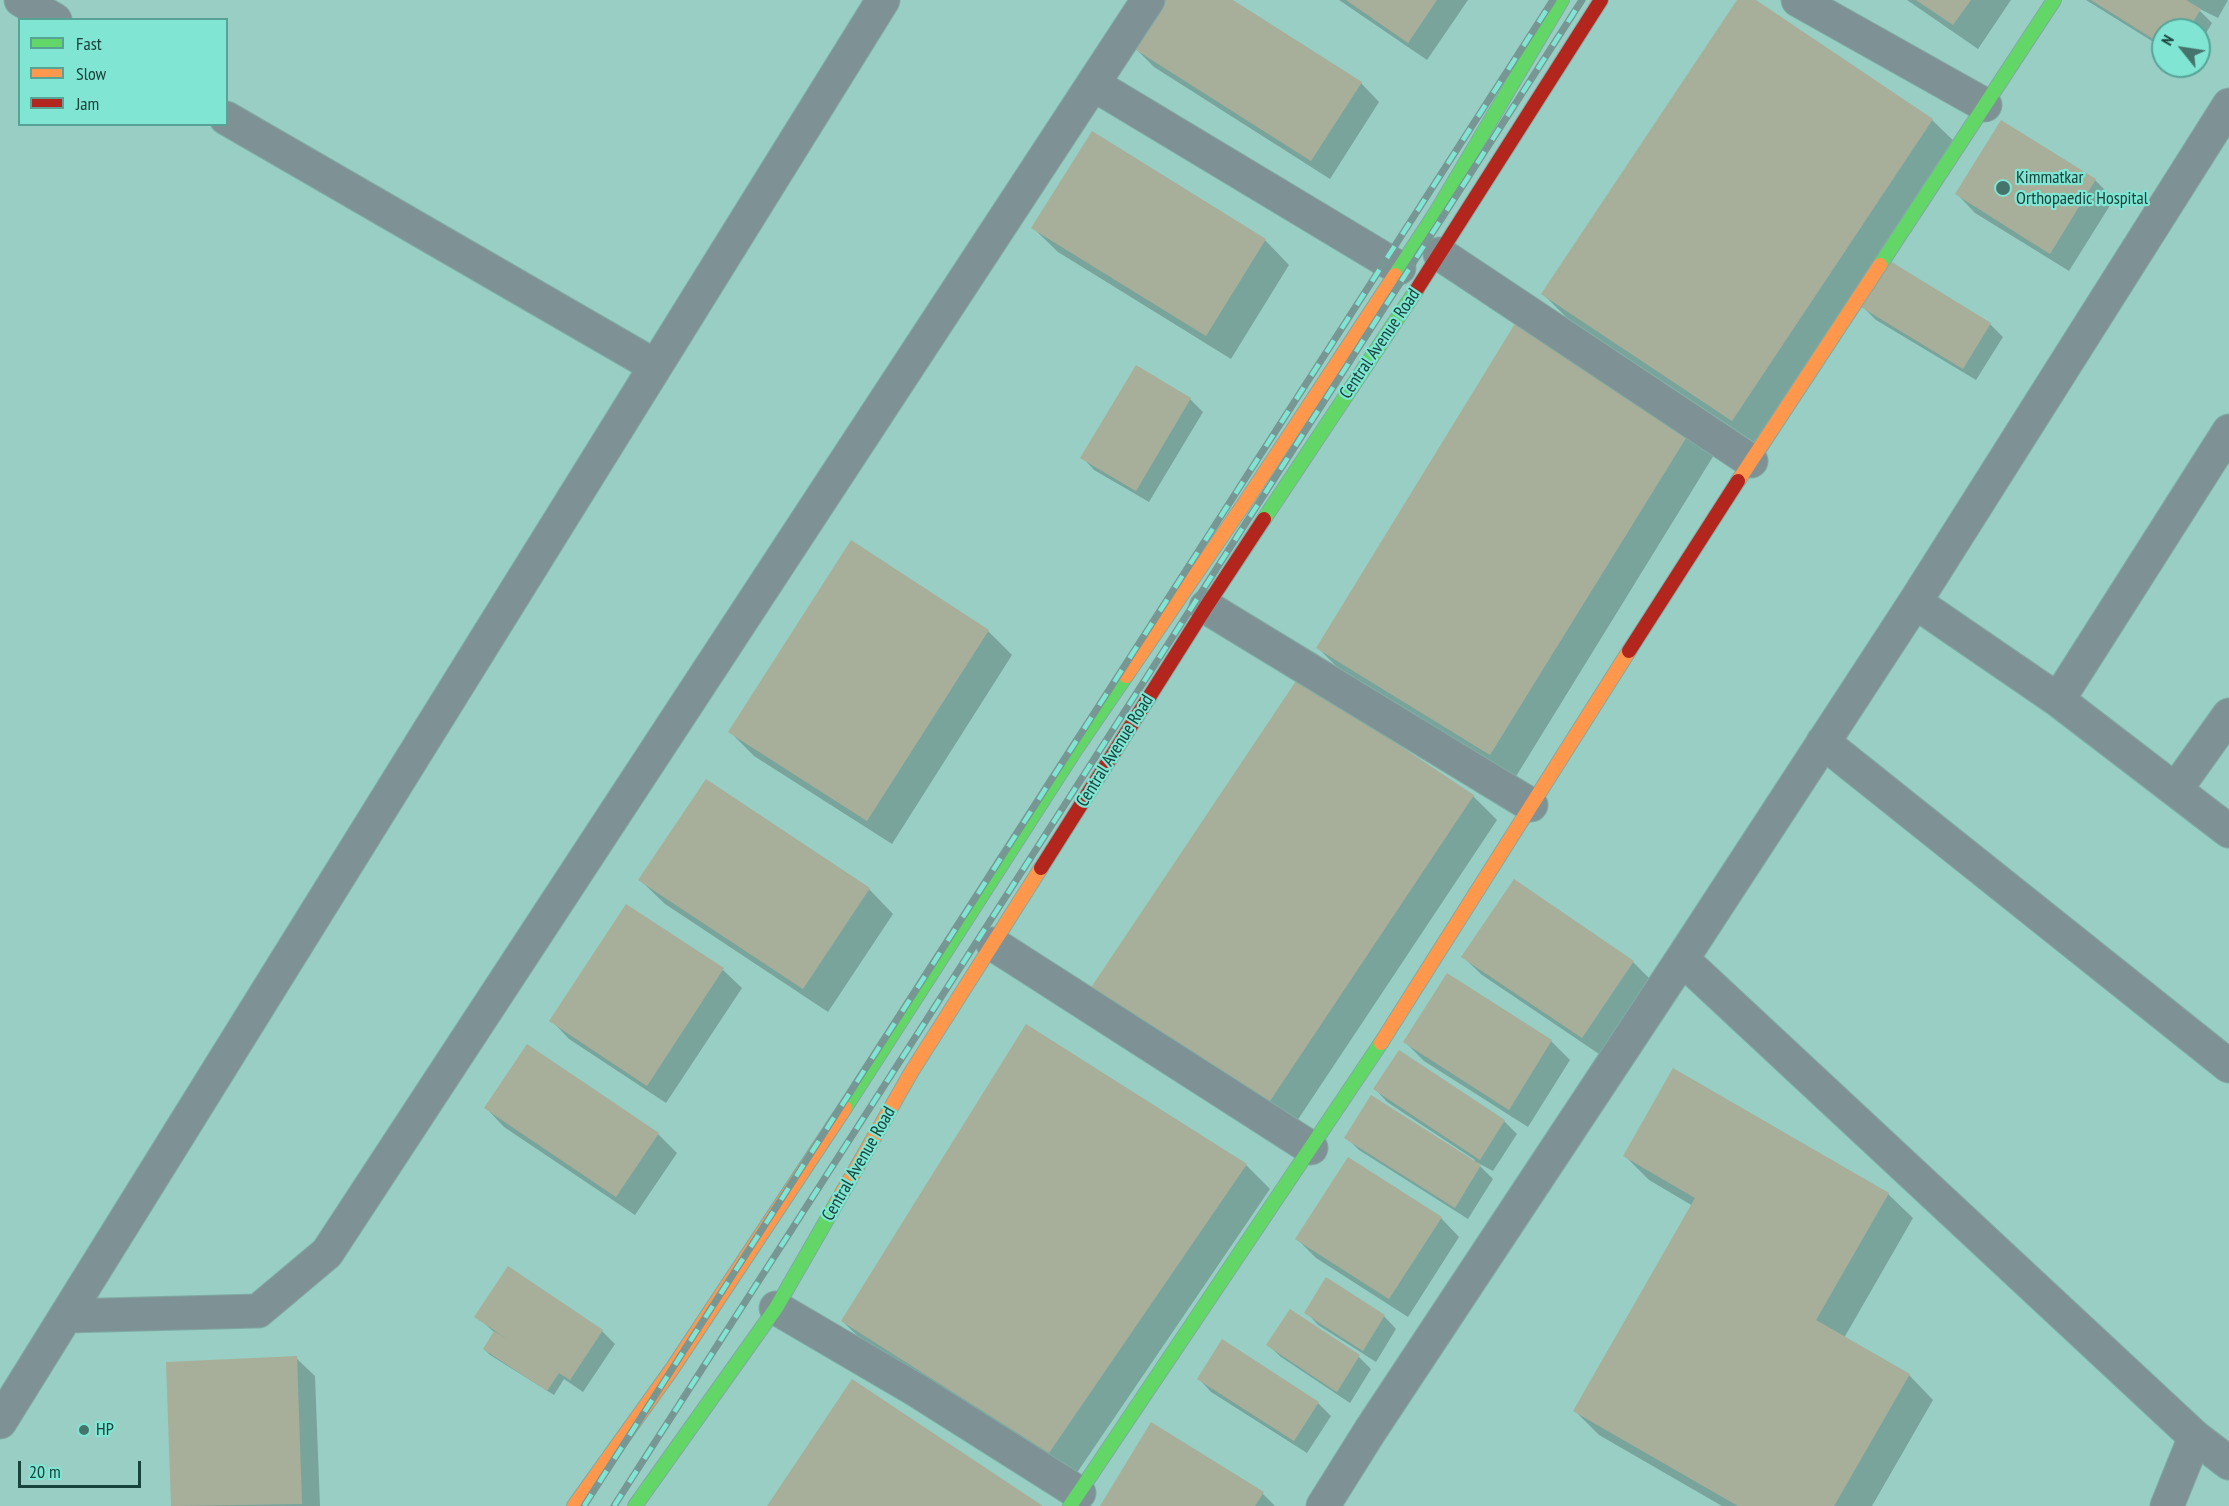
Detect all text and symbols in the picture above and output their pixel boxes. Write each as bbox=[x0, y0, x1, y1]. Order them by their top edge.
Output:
legend bbox=[18, 18, 228, 126]
north arrow bbox=[2151, 18, 2211, 78]
text: N bbox=[2156, 31, 2178, 49]
text: Fast bbox=[76, 32, 102, 55]
text: Slow bbox=[76, 62, 106, 85]
text: Jam bbox=[76, 92, 99, 115]
place label: Kimmatkar Orthopaedic Hospital bbox=[2016, 167, 2148, 210]
marker: Kimmatkar Orthopaedic Hospital bbox=[1994, 179, 2012, 197]
street label: Central Avenue Road bbox=[1335, 285, 1425, 403]
street label: Central Avenue Road bbox=[1072, 691, 1158, 811]
street label: Central Avenue Road bbox=[818, 1103, 900, 1225]
place label: HP bbox=[96, 1419, 114, 1441]
marker: HP bbox=[77, 1423, 91, 1437]
scale bar bbox=[21, 1449, 144, 1487]
text: 20 m bbox=[29, 1460, 61, 1483]

